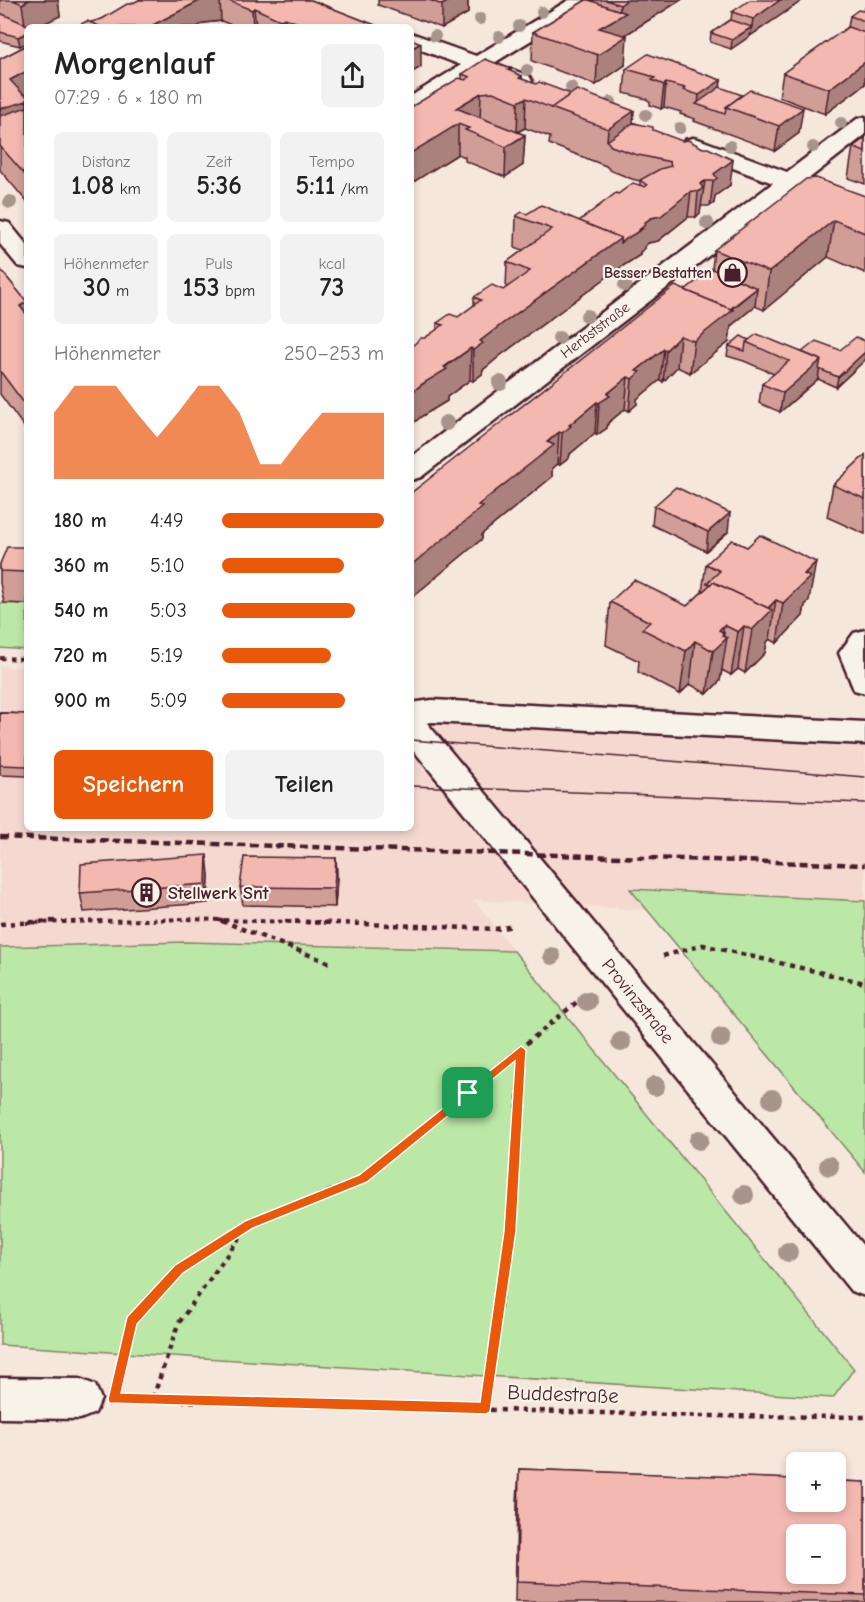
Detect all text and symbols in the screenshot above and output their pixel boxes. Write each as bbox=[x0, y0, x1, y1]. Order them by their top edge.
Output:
text: Morgenlauf bbox=[54, 44, 214, 82]
button: share bbox=[321, 44, 384, 107]
text: 07:29 · 6 × 180 m bbox=[54, 86, 203, 109]
text: Distanz bbox=[82, 153, 130, 171]
text: Zeit bbox=[206, 153, 232, 171]
text: Tempo bbox=[309, 153, 355, 171]
text: 1.08 bbox=[71, 171, 114, 201]
text: 5:36 bbox=[196, 171, 242, 201]
text: 5:11 bbox=[296, 171, 335, 201]
text: km bbox=[114, 180, 141, 198]
text: /km bbox=[335, 180, 368, 198]
text: Höhenmeter bbox=[63, 255, 149, 273]
text: Puls bbox=[205, 255, 233, 273]
text: kcal bbox=[319, 255, 345, 273]
shop icon: Besser Bestatten bbox=[717, 257, 749, 289]
place label: Besser Bestatten bbox=[604, 264, 712, 282]
text: 30 bbox=[83, 273, 111, 303]
text: 153 bbox=[183, 273, 220, 303]
text: 73 bbox=[320, 273, 344, 303]
text: m bbox=[111, 282, 129, 300]
text: bpm bbox=[220, 282, 255, 300]
street label: Herbststraße bbox=[557, 298, 634, 362]
text: Höhenmeter bbox=[54, 342, 161, 365]
text: 250–253 m bbox=[284, 342, 384, 365]
text: 180 m bbox=[54, 509, 107, 532]
text: 4:49 bbox=[150, 509, 184, 532]
text: 360 m bbox=[54, 554, 109, 577]
text: 5:10 bbox=[150, 554, 185, 577]
text: 540 m bbox=[54, 599, 108, 622]
text: 5:03 bbox=[150, 599, 187, 622]
text: 720 m bbox=[54, 644, 107, 667]
text: 5:19 bbox=[150, 644, 183, 667]
text: 900 m bbox=[54, 689, 110, 712]
text: 5:09 bbox=[150, 689, 187, 712]
button: Speichern bbox=[54, 750, 213, 819]
button: Teilen bbox=[225, 750, 384, 819]
building icon: Stellwerk Snt bbox=[131, 877, 163, 909]
place label: Stellwerk Snt bbox=[168, 883, 270, 904]
street label: Provinzstraße bbox=[597, 955, 678, 1048]
pin bbox=[442, 1067, 493, 1118]
icon: arrive bbox=[451, 1076, 484, 1109]
street label: Buddestraße bbox=[507, 1380, 619, 1408]
map controls bbox=[786, 1452, 846, 1584]
button: + bbox=[786, 1452, 846, 1512]
button: − bbox=[786, 1524, 846, 1584]

